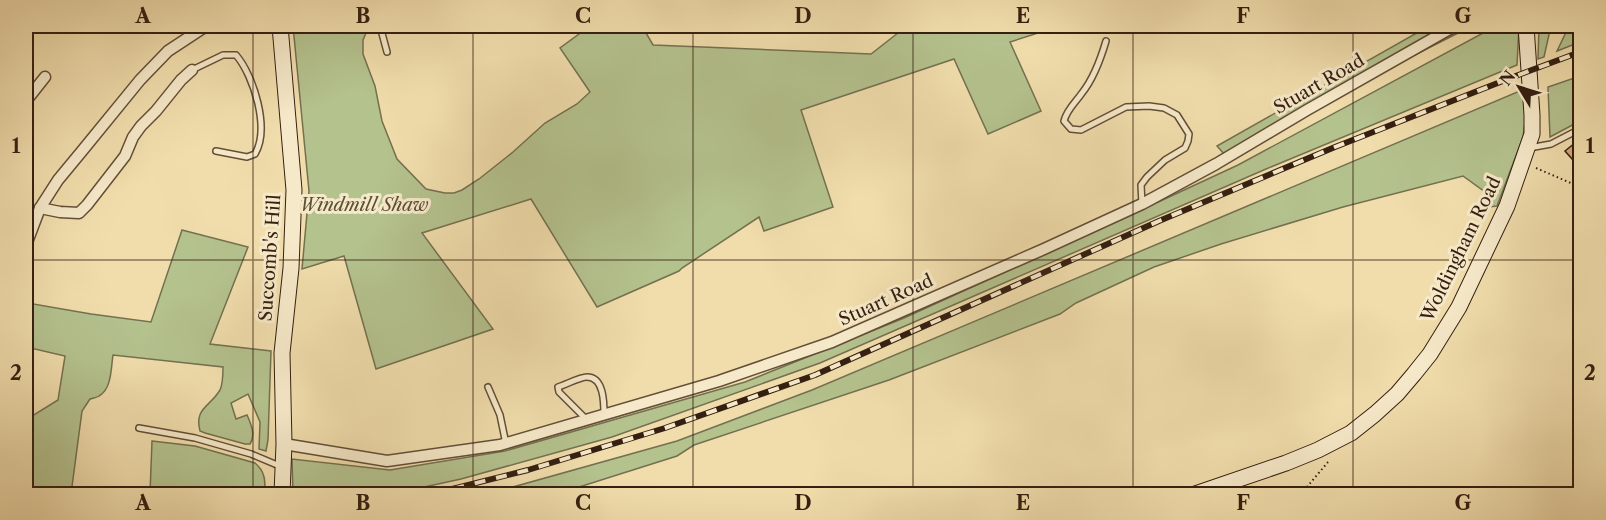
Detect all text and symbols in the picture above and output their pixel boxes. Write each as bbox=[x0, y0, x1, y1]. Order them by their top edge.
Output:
text: A bbox=[134, 4, 151, 28]
text: B bbox=[356, 4, 371, 28]
text: C bbox=[575, 4, 591, 28]
text: D bbox=[794, 4, 812, 28]
text: E bbox=[1016, 4, 1030, 28]
text: F bbox=[1236, 4, 1250, 28]
text: G bbox=[1455, 4, 1472, 28]
street label: Stuart Road bbox=[1270, 49, 1368, 119]
north arrow bbox=[1489, 57, 1549, 117]
text: N bbox=[1495, 66, 1519, 89]
text: 1 bbox=[12, 134, 21, 158]
text: 1 bbox=[1586, 134, 1595, 158]
street label: Woldingham Road bbox=[1416, 173, 1506, 326]
street label: Succomb's Hill bbox=[255, 194, 285, 322]
park label: Windmill Shaw bbox=[299, 194, 429, 216]
street label: Stuart Road bbox=[835, 269, 937, 331]
text: 2 bbox=[10, 361, 22, 385]
text: 2 bbox=[1584, 361, 1596, 385]
text: A bbox=[134, 491, 151, 515]
text: B bbox=[356, 491, 371, 515]
text: C bbox=[575, 491, 591, 515]
text: D bbox=[794, 491, 812, 515]
text: E bbox=[1016, 491, 1030, 515]
text: F bbox=[1236, 491, 1250, 515]
text: G bbox=[1455, 491, 1472, 515]

